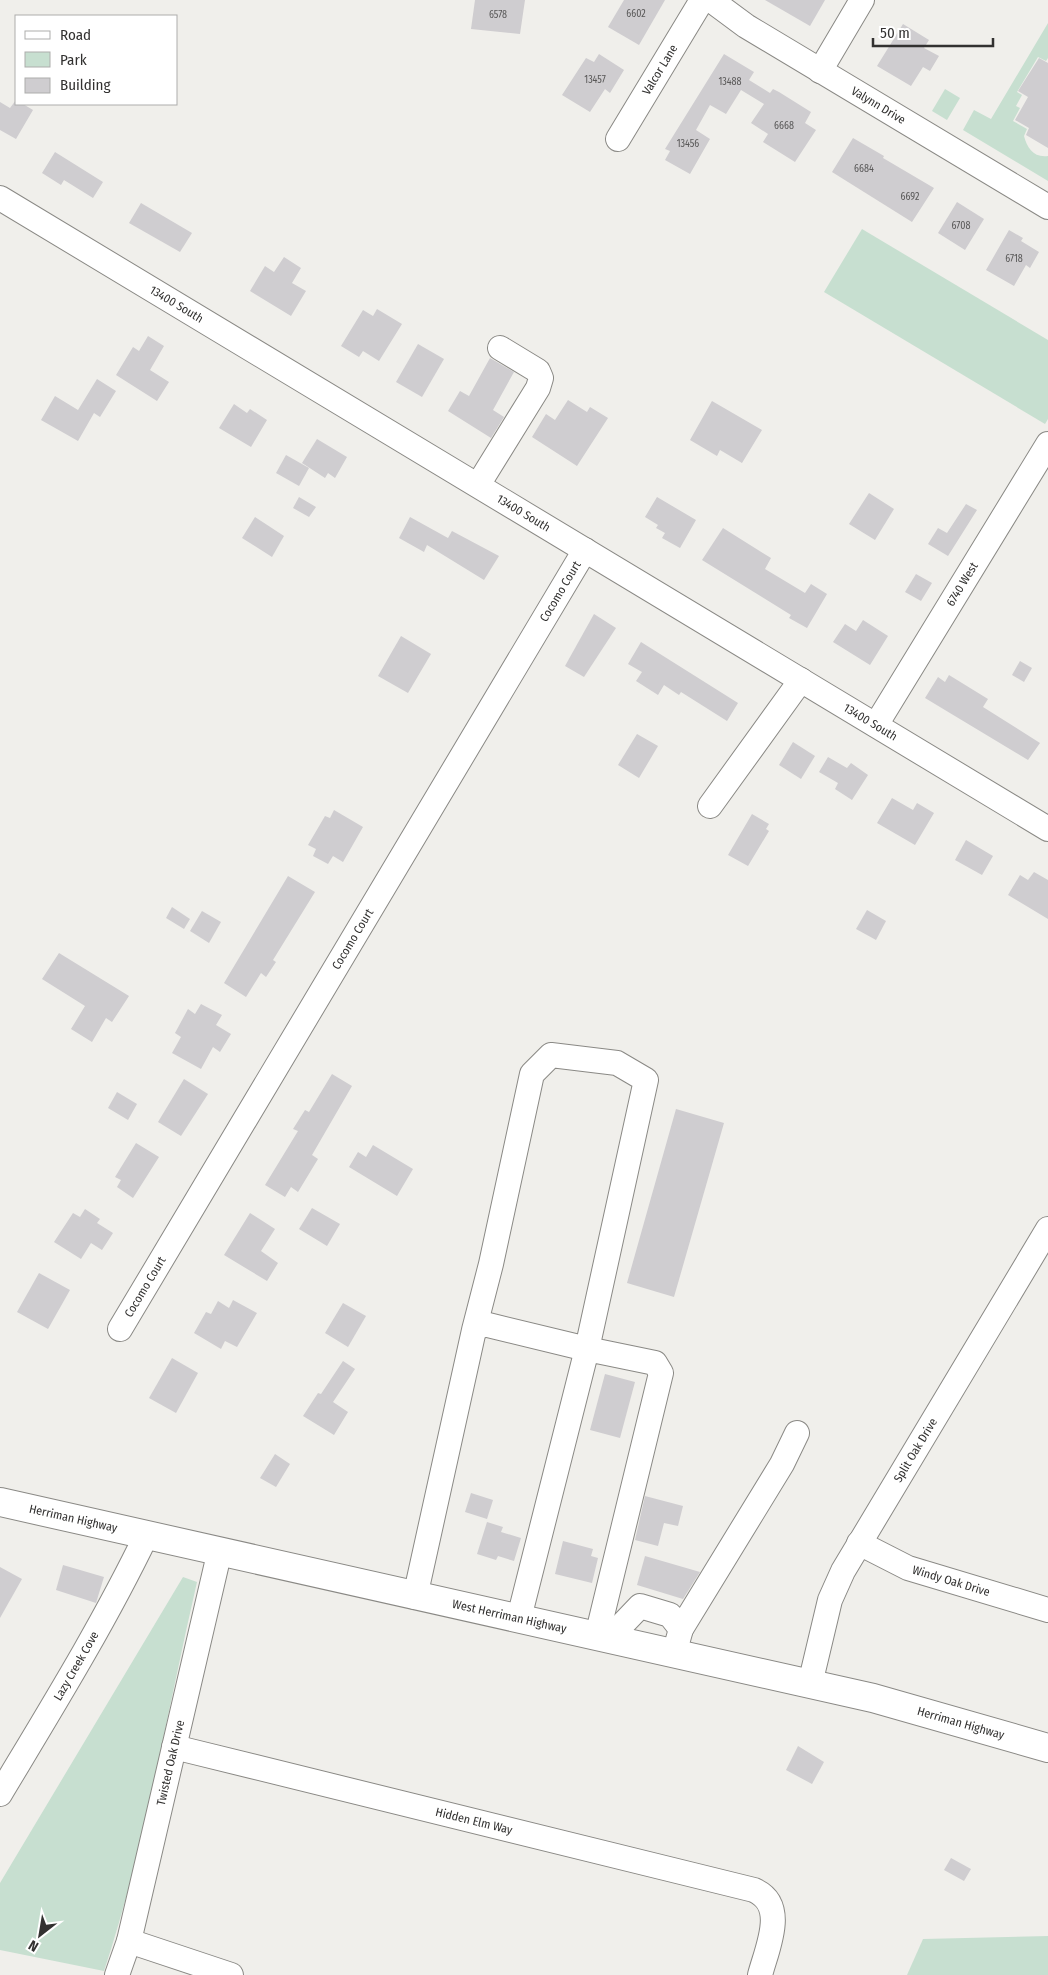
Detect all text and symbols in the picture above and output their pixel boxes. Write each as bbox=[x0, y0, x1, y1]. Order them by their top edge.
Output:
house number: 6602 bbox=[626, 8, 646, 20]
house number: 6578 bbox=[489, 9, 507, 21]
legend bbox=[15, 15, 178, 105]
scale bar bbox=[873, 15, 993, 47]
text: 50 m bbox=[880, 24, 910, 42]
text: Road bbox=[60, 26, 91, 44]
street label: Valcor Lane bbox=[639, 42, 680, 97]
text: Park bbox=[60, 51, 87, 69]
house number: 13457 bbox=[584, 74, 606, 86]
text: Building bbox=[60, 76, 111, 94]
house number: 13488 bbox=[718, 76, 742, 88]
street label: Valynn Drive bbox=[849, 84, 908, 127]
house number: 6668 bbox=[774, 120, 794, 132]
house number: 13456 bbox=[677, 138, 699, 150]
house number: 6684 bbox=[854, 163, 874, 175]
house number: 6692 bbox=[901, 191, 920, 203]
house number: 6708 bbox=[952, 220, 970, 232]
house number: 6718 bbox=[1005, 253, 1023, 265]
street label: 13400 South bbox=[147, 283, 206, 326]
street label: 13400 South bbox=[494, 492, 553, 535]
street label: Cocomo Court bbox=[537, 558, 584, 624]
street label: 6740 West bbox=[943, 560, 981, 609]
street label: 13400 South bbox=[841, 701, 900, 744]
street label: Cocomo Court bbox=[329, 906, 376, 972]
street label: Cocomo Court bbox=[122, 1254, 169, 1320]
street label: Split Oak Drive bbox=[891, 1415, 940, 1485]
street label: Herriman Highway bbox=[28, 1502, 119, 1535]
street label: Windy Oak Drive bbox=[911, 1563, 992, 1599]
street label: West Herriman Highway bbox=[451, 1597, 568, 1636]
street label: Lazy Creek Cove bbox=[51, 1629, 102, 1703]
street label: Herriman Highway bbox=[916, 1704, 1007, 1742]
street label: Twisted Oak Drive bbox=[154, 1719, 187, 1807]
street label: Hidden Elm Way bbox=[434, 1805, 515, 1837]
north arrow bbox=[15, 1910, 65, 1960]
text: N bbox=[26, 1936, 42, 1955]

